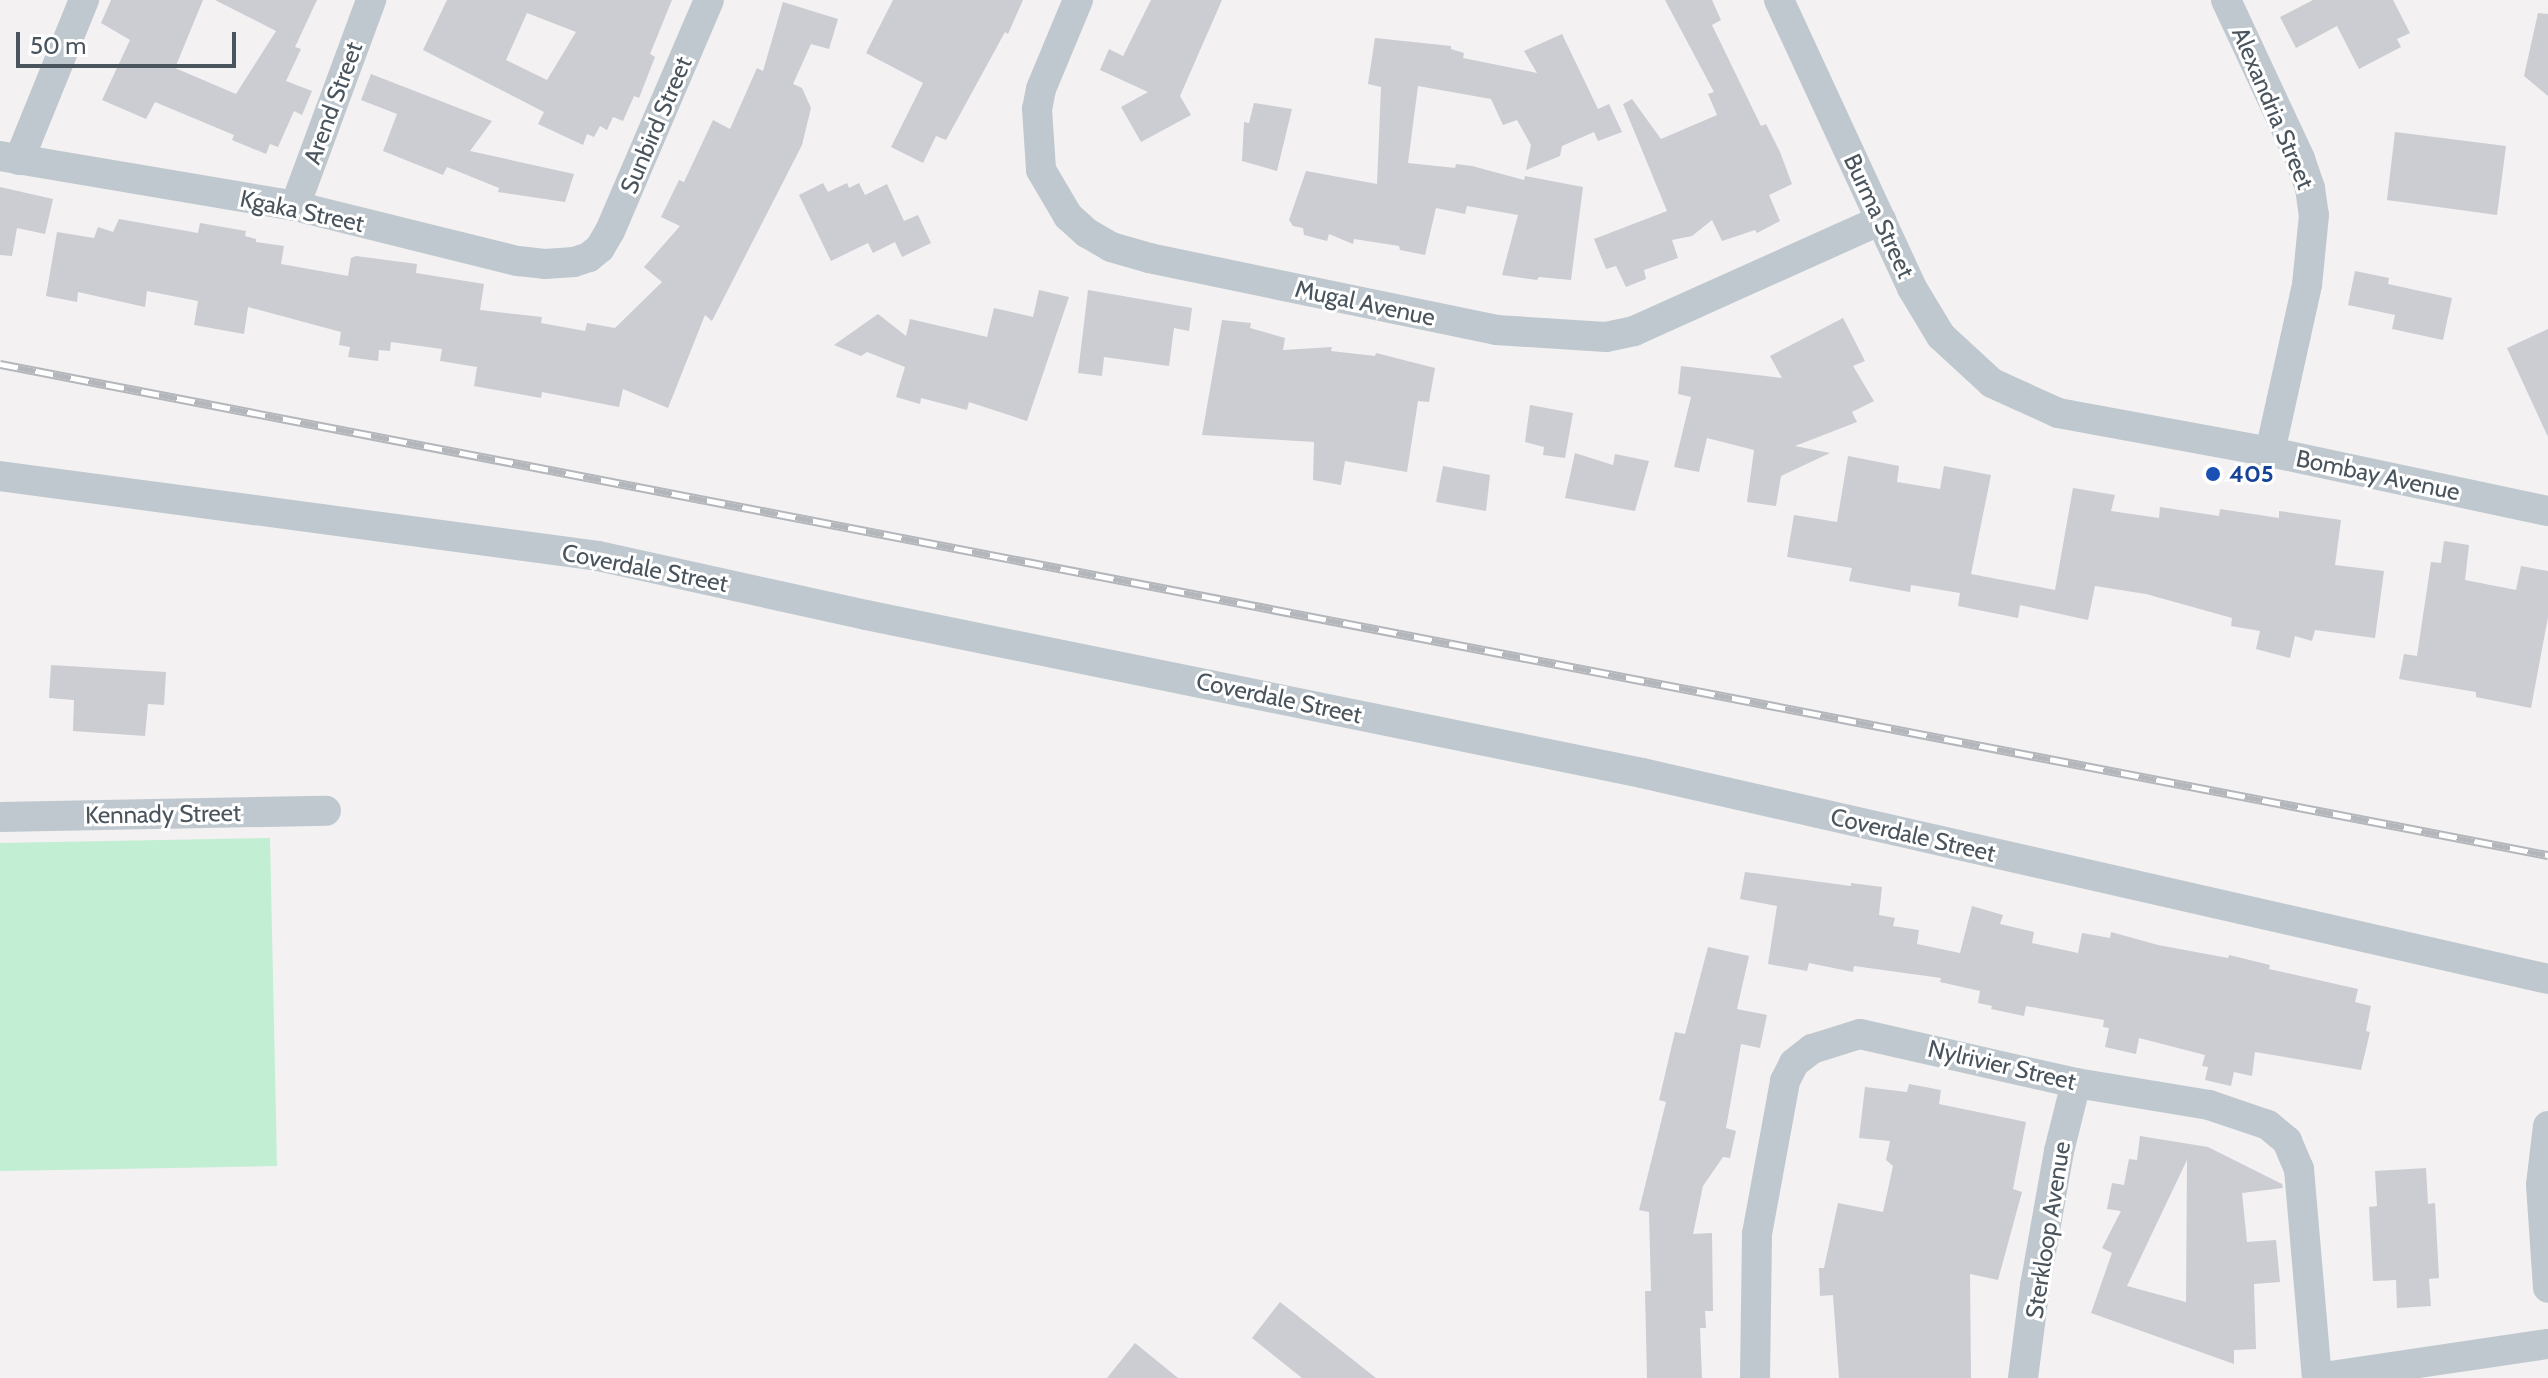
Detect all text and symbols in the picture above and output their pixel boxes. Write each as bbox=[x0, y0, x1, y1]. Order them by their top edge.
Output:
scale bar bbox=[20, 16, 240, 66]
street label: Alexandria Street bbox=[2226, 23, 2320, 193]
text: 50 m bbox=[30, 31, 86, 60]
street label: Arend Street bbox=[298, 38, 368, 168]
street label: Sunbird Street bbox=[614, 52, 698, 198]
street label: Burma Street bbox=[1838, 149, 1920, 283]
street label: Kgaka Street bbox=[237, 184, 367, 238]
street label: Mugal Avenue bbox=[1292, 274, 1438, 332]
street label: Bombay Avenue bbox=[2294, 444, 2462, 506]
place label: 405 bbox=[2229, 460, 2274, 488]
marker: 405 bbox=[2204, 465, 2222, 483]
street label: Coverdale Street bbox=[560, 538, 730, 598]
street label: Coverdale Street bbox=[1194, 666, 1364, 730]
street label: Kennady Street bbox=[85, 798, 241, 830]
street label: Coverdale Street bbox=[1828, 802, 1998, 868]
street label: Nylrivier Street bbox=[1925, 1034, 2079, 1096]
street label: Sterkloop Avenue bbox=[2020, 1139, 2076, 1321]

